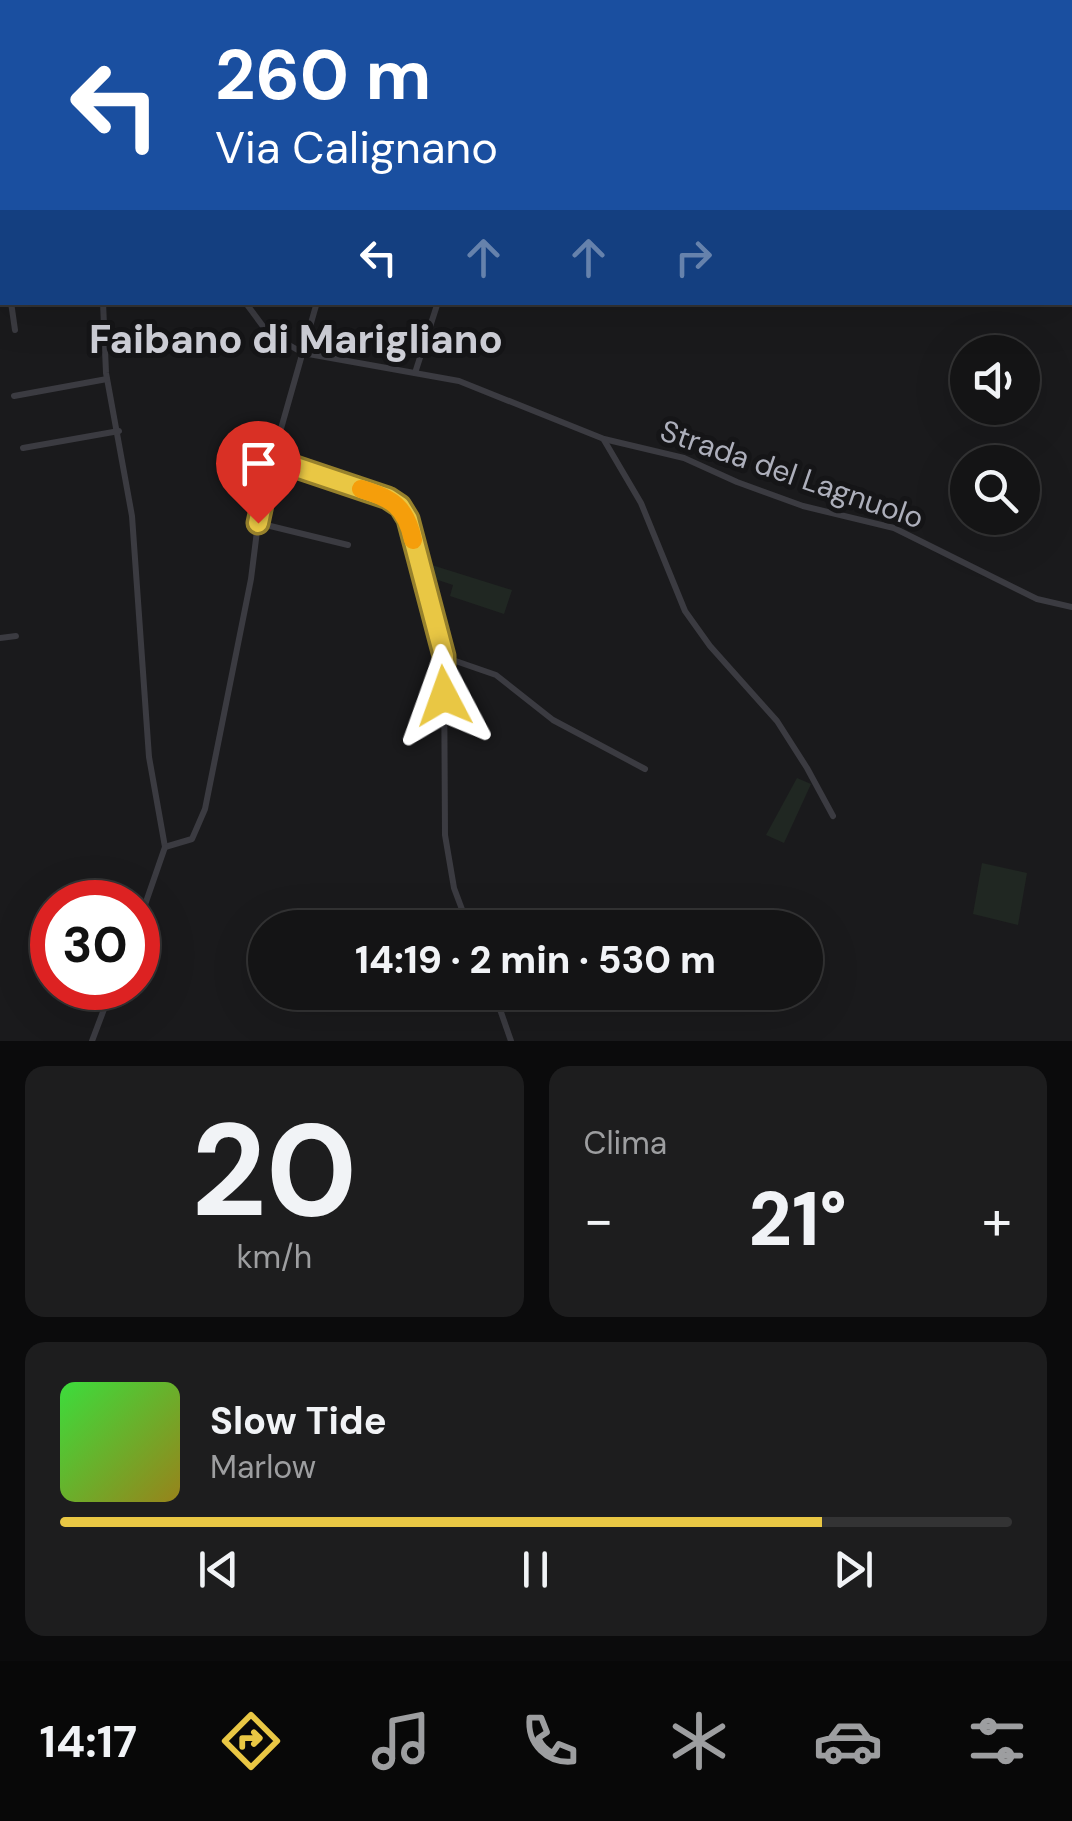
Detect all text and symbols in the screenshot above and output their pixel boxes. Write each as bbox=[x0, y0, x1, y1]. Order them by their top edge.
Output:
text: 260 m bbox=[215, 30, 431, 121]
icon: left bbox=[50, 40, 180, 170]
text: Via Calignano bbox=[215, 118, 498, 177]
icon: left bbox=[351, 230, 406, 285]
icon: ahead bbox=[456, 230, 511, 285]
icon: ahead bbox=[561, 230, 616, 285]
icon: right bbox=[666, 230, 721, 285]
district label: Faibano di Marigliano bbox=[89, 313, 503, 365]
map controls bbox=[950, 335, 1040, 535]
button: sound bbox=[950, 335, 1040, 425]
street label: Strada del Lagnuolo bbox=[655, 411, 929, 537]
pin bbox=[216, 421, 301, 524]
icon: arrive bbox=[231, 436, 286, 491]
button: search bbox=[950, 445, 1040, 535]
position arrow bbox=[392, 644, 496, 748]
speed limit sign: 30 bbox=[30, 880, 160, 1010]
text: 14:19 · 2 min · 530 m bbox=[355, 935, 716, 985]
text: 20 bbox=[191, 1086, 357, 1255]
text: Clima bbox=[584, 1122, 667, 1164]
text: 21° bbox=[749, 1171, 847, 1268]
text: − bbox=[584, 1184, 614, 1256]
text: + bbox=[982, 1184, 1012, 1256]
text: km/h bbox=[236, 1236, 312, 1278]
text: Slow Tide bbox=[210, 1396, 387, 1446]
text: Marlow bbox=[210, 1446, 316, 1488]
icon: previous bbox=[191, 1542, 246, 1597]
icon: pause bbox=[508, 1542, 563, 1597]
icon: next bbox=[826, 1542, 881, 1597]
icon: directions bbox=[216, 1706, 286, 1776]
icon: music bbox=[366, 1706, 436, 1776]
icon: phone bbox=[515, 1706, 585, 1776]
icon: climate bbox=[664, 1706, 734, 1776]
icon: car bbox=[813, 1706, 883, 1776]
icon: filters bbox=[962, 1706, 1032, 1776]
text: 14:17 bbox=[40, 1712, 137, 1771]

